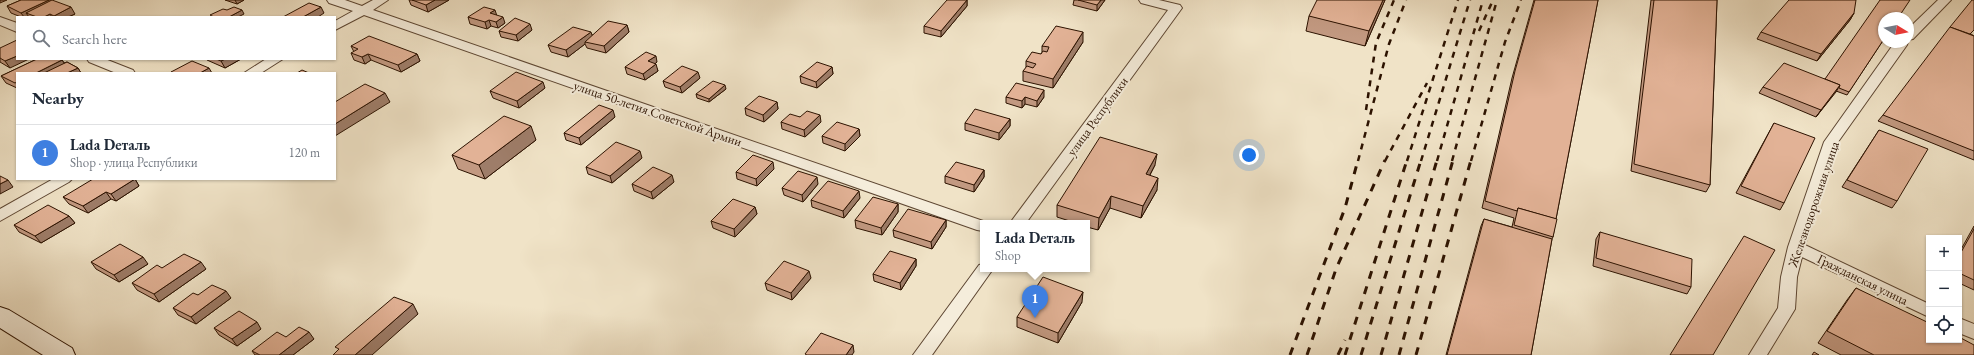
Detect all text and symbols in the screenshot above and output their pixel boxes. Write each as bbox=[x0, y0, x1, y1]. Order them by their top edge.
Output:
north arrow bbox=[1878, 12, 1914, 48]
search box bbox=[16, 16, 336, 60]
icon: search bbox=[30, 27, 52, 49]
text: Search here bbox=[62, 29, 127, 48]
street label: улица Республики bbox=[1063, 73, 1132, 159]
street label: улица 50-летия Советской Армии bbox=[571, 77, 744, 150]
text: Nearby bbox=[32, 87, 84, 109]
text: Lada Dеталь bbox=[70, 135, 150, 154]
street label: Железнодорожная улица bbox=[1784, 138, 1843, 270]
text: 1 bbox=[42, 144, 48, 161]
text: 120 m bbox=[289, 144, 320, 161]
your location bbox=[1239, 145, 1259, 165]
text: Shop · улица Республики bbox=[70, 154, 198, 171]
popup bbox=[980, 220, 1090, 272]
text: Lada Dеталь bbox=[995, 228, 1075, 247]
map controls bbox=[1926, 235, 1962, 343]
button: + bbox=[1926, 235, 1962, 271]
text: Shop bbox=[995, 247, 1021, 264]
street label: Гражданская улица bbox=[1815, 250, 1912, 309]
button: − bbox=[1926, 271, 1962, 307]
pin: 1 bbox=[1022, 285, 1048, 318]
button: locate bbox=[1926, 307, 1962, 343]

